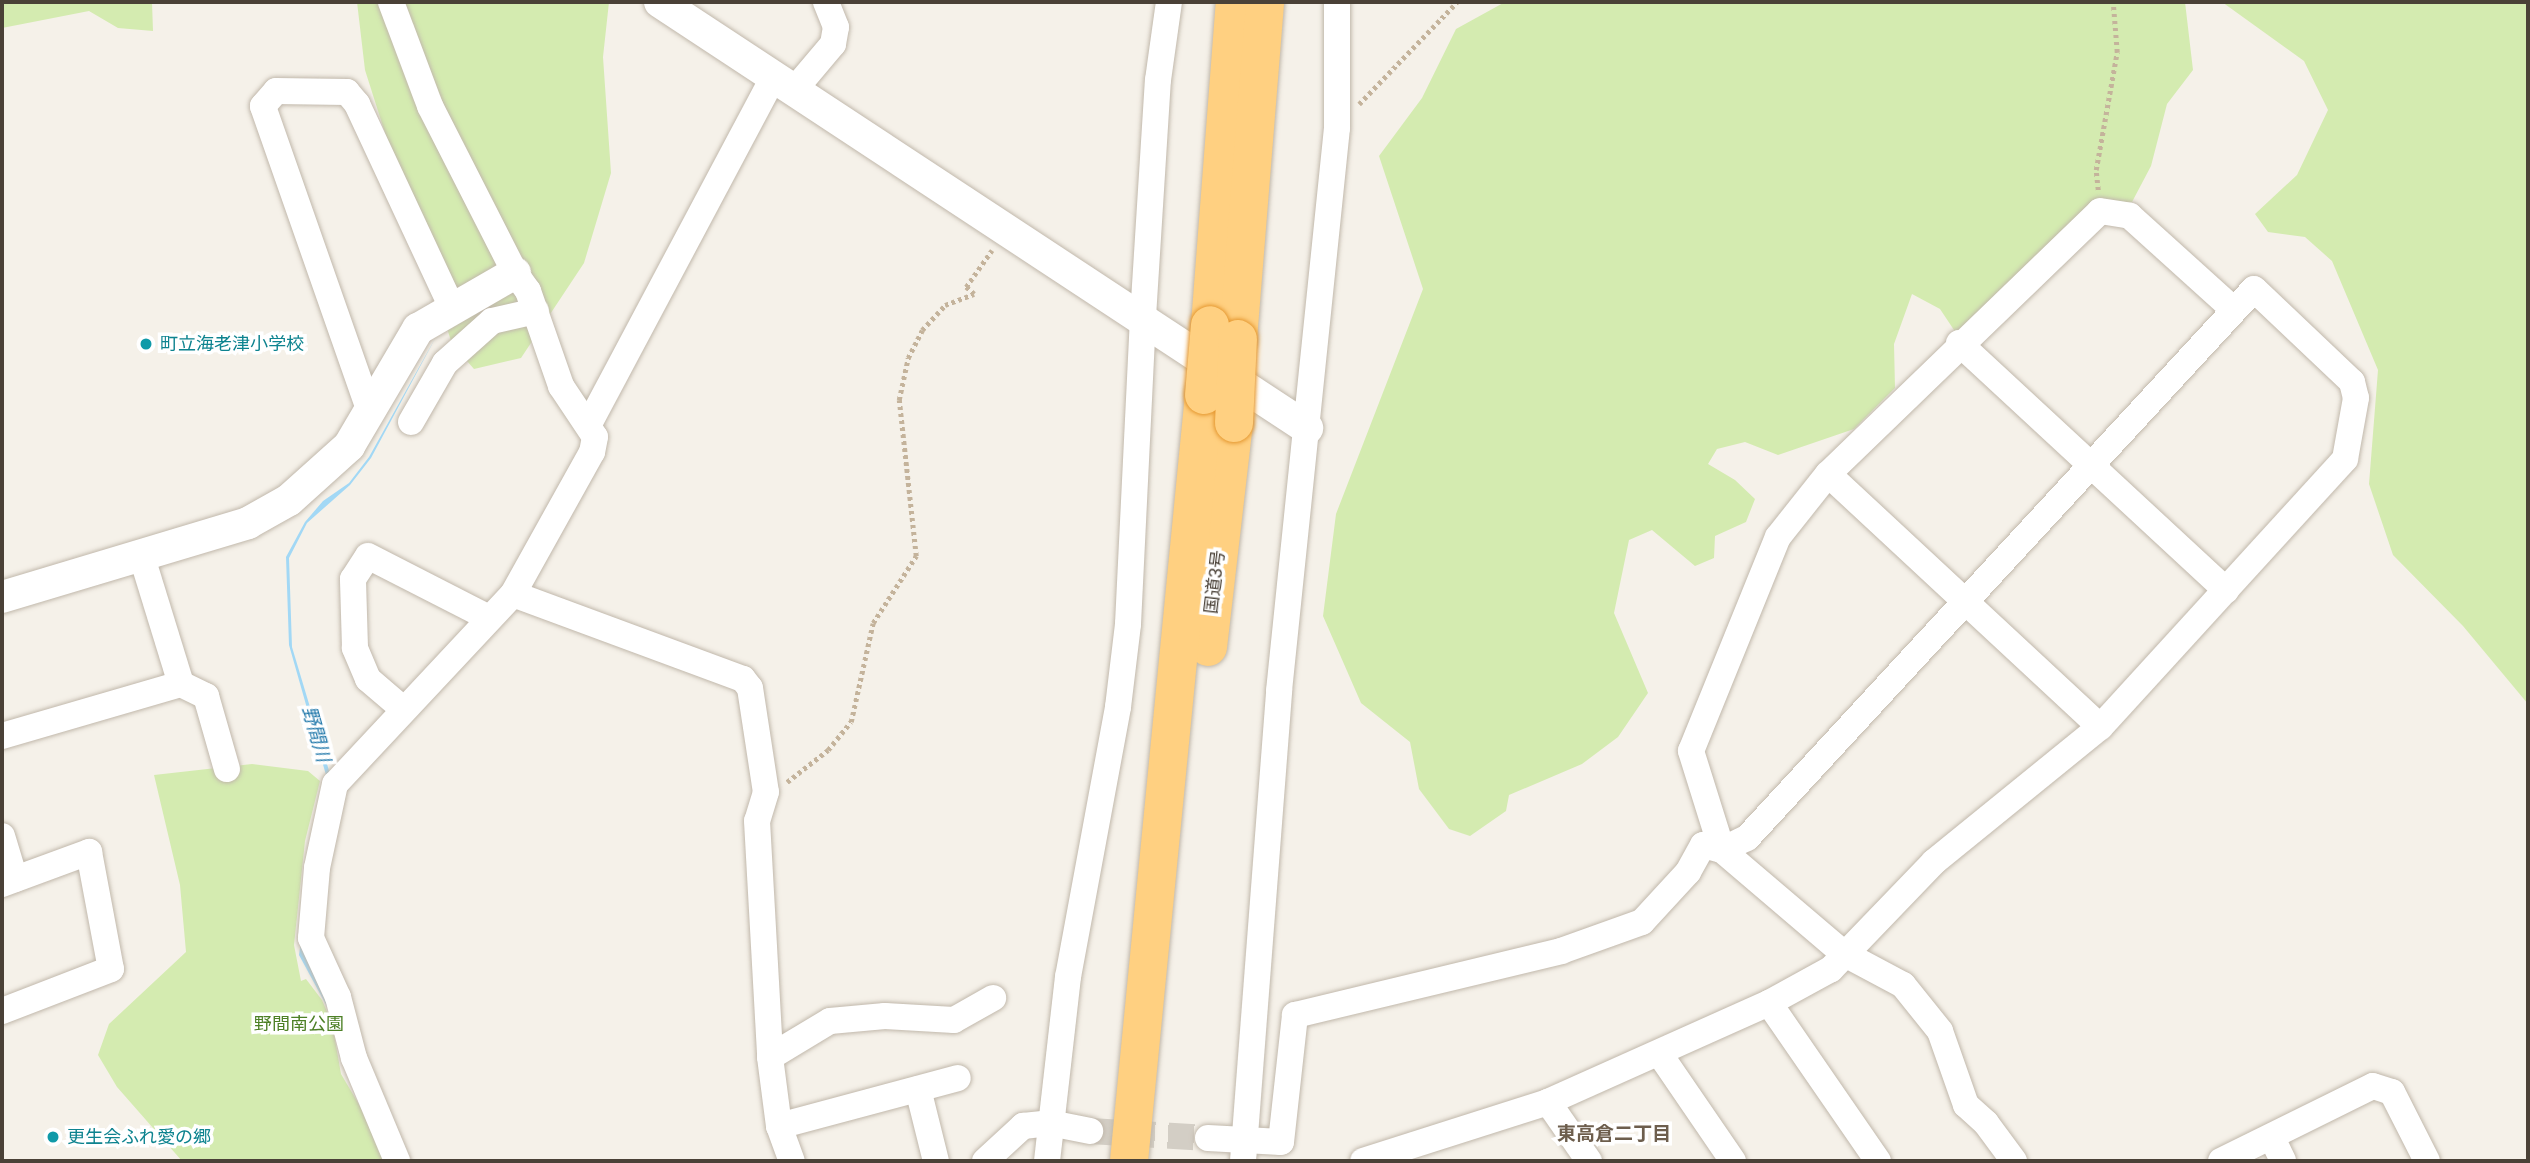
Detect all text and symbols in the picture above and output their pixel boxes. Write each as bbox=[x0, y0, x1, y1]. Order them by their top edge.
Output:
place label: 町立海老津小学校 bbox=[160, 333, 304, 355]
marker: 町立海老津小学校 bbox=[138, 336, 154, 352]
street label: 国道3号 bbox=[1200, 549, 1230, 615]
water label: 野間川 bbox=[297, 703, 335, 765]
park label: 野間南公園 bbox=[254, 1013, 344, 1035]
district label: 東高倉二丁目 bbox=[1557, 1123, 1671, 1145]
place label: 更生会ふれ愛の郷 bbox=[67, 1126, 211, 1148]
marker: 更生会ふれ愛の郷 bbox=[45, 1129, 61, 1145]

